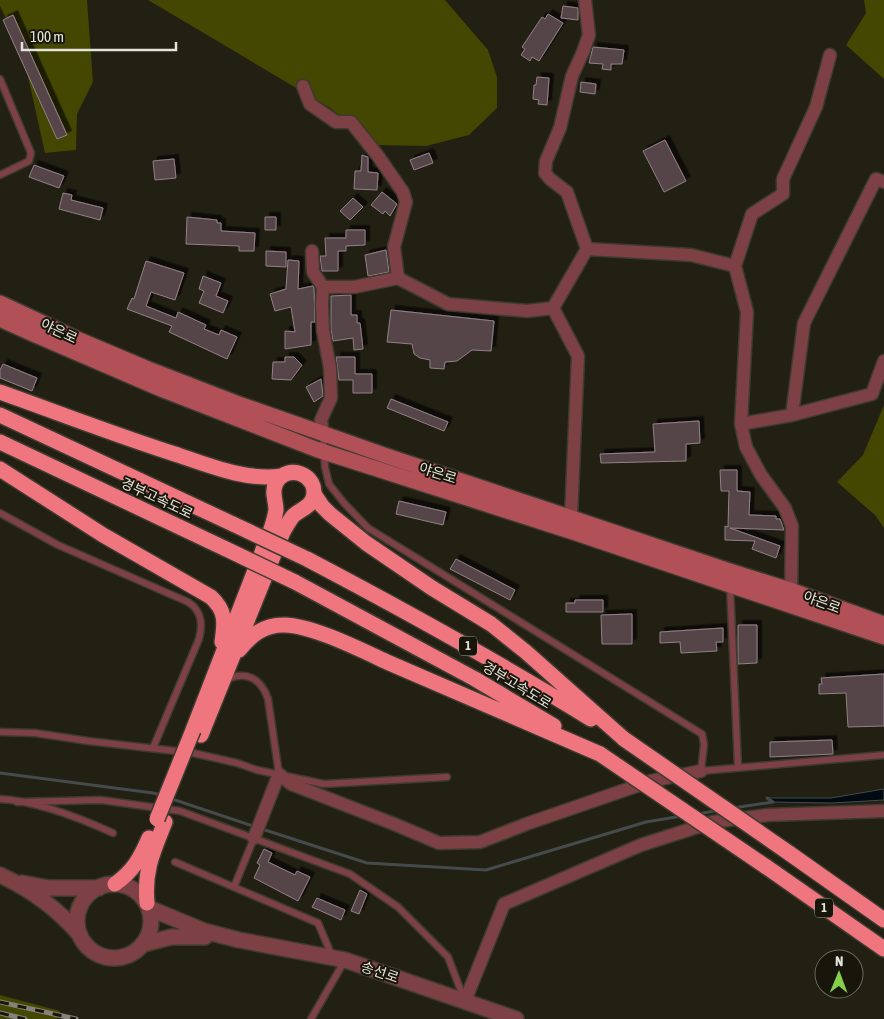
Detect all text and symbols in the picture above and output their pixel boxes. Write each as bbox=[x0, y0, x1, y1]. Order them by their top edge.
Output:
scale bar bbox=[22, 20, 176, 52]
text: 100 m bbox=[30, 28, 64, 45]
street label: 야은로 bbox=[38, 316, 80, 346]
street label: 야은로 bbox=[417, 459, 459, 487]
street label: 경부고속도로 bbox=[119, 474, 196, 522]
street label: 야은로 bbox=[801, 588, 843, 616]
road number: 1 bbox=[459, 636, 477, 656]
street label: 경부고속도로 bbox=[480, 658, 554, 712]
road number: 1 bbox=[815, 898, 833, 918]
north arrow bbox=[814, 949, 864, 999]
text: N bbox=[835, 953, 843, 969]
street label: 송선로 bbox=[359, 958, 401, 986]

